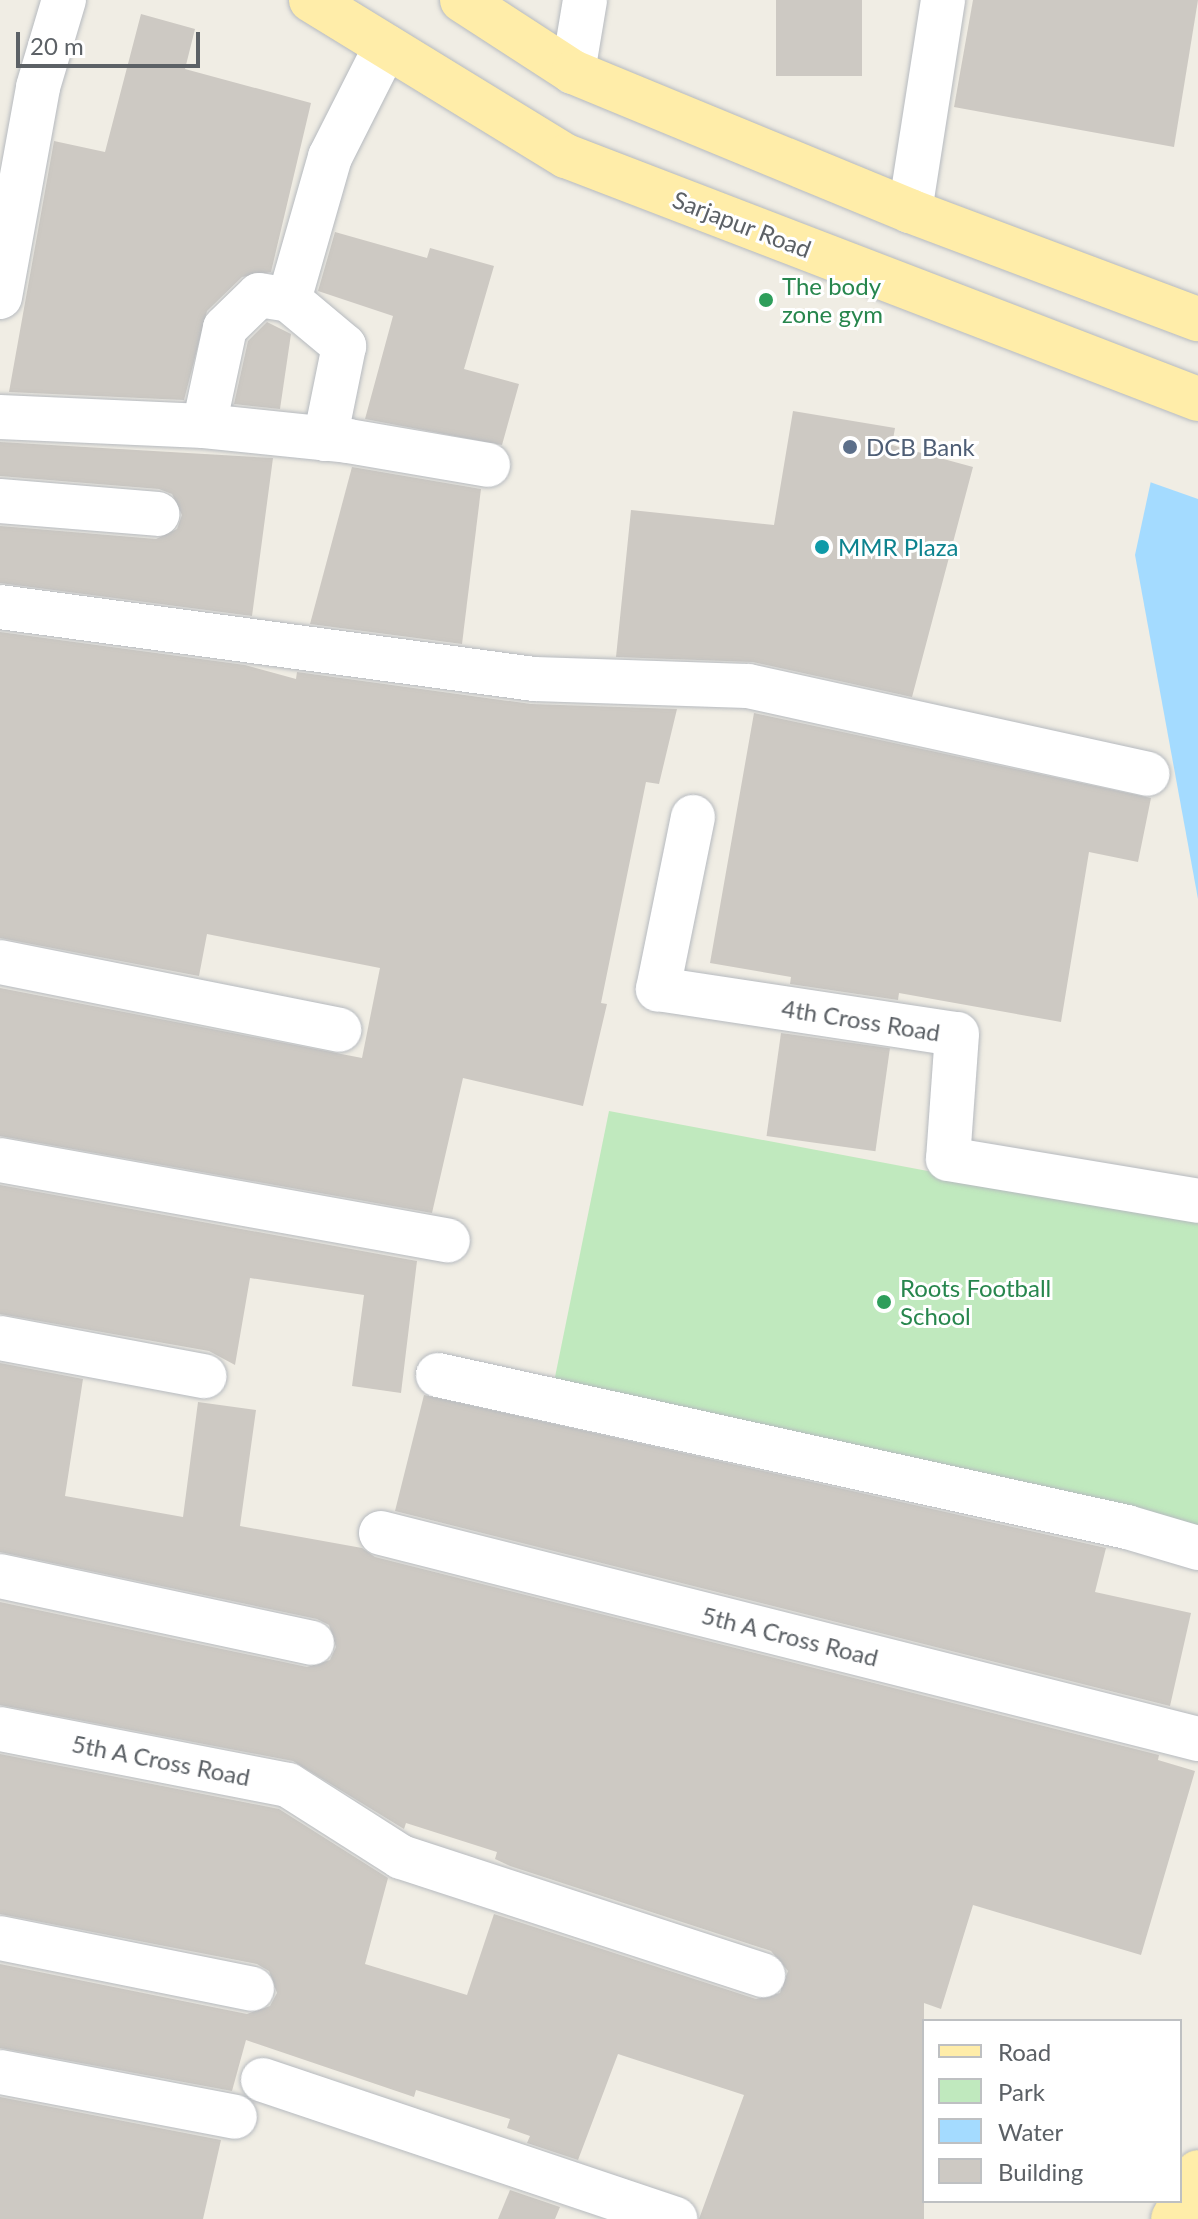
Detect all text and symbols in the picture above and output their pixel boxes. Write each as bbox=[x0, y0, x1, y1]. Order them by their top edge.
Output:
scale bar bbox=[20, 16, 204, 66]
text: 20 m bbox=[30, 31, 84, 60]
street label: Sarjapur Road bbox=[669, 184, 815, 264]
place label: The body zone gym bbox=[782, 272, 883, 328]
marker: The body zone gym bbox=[757, 291, 775, 309]
place label: DCB Bank bbox=[866, 433, 975, 461]
marker: DCB Bank bbox=[841, 438, 859, 456]
place label: MMR Plaza bbox=[838, 533, 958, 561]
marker: MMR Plaza bbox=[813, 538, 831, 556]
street label: 4th Cross Road bbox=[780, 993, 942, 1047]
place label: Roots Football School bbox=[900, 1274, 1051, 1330]
marker: Roots Football School bbox=[875, 1293, 893, 1311]
street label: 5th A Cross Road bbox=[698, 1600, 882, 1672]
street label: 5th A Cross Road bbox=[69, 1728, 253, 1792]
legend bbox=[922, 2019, 1182, 2203]
text: Road bbox=[998, 2037, 1051, 2066]
text: Park bbox=[998, 2077, 1045, 2106]
text: Water bbox=[998, 2117, 1063, 2146]
text: Building bbox=[998, 2157, 1083, 2186]

